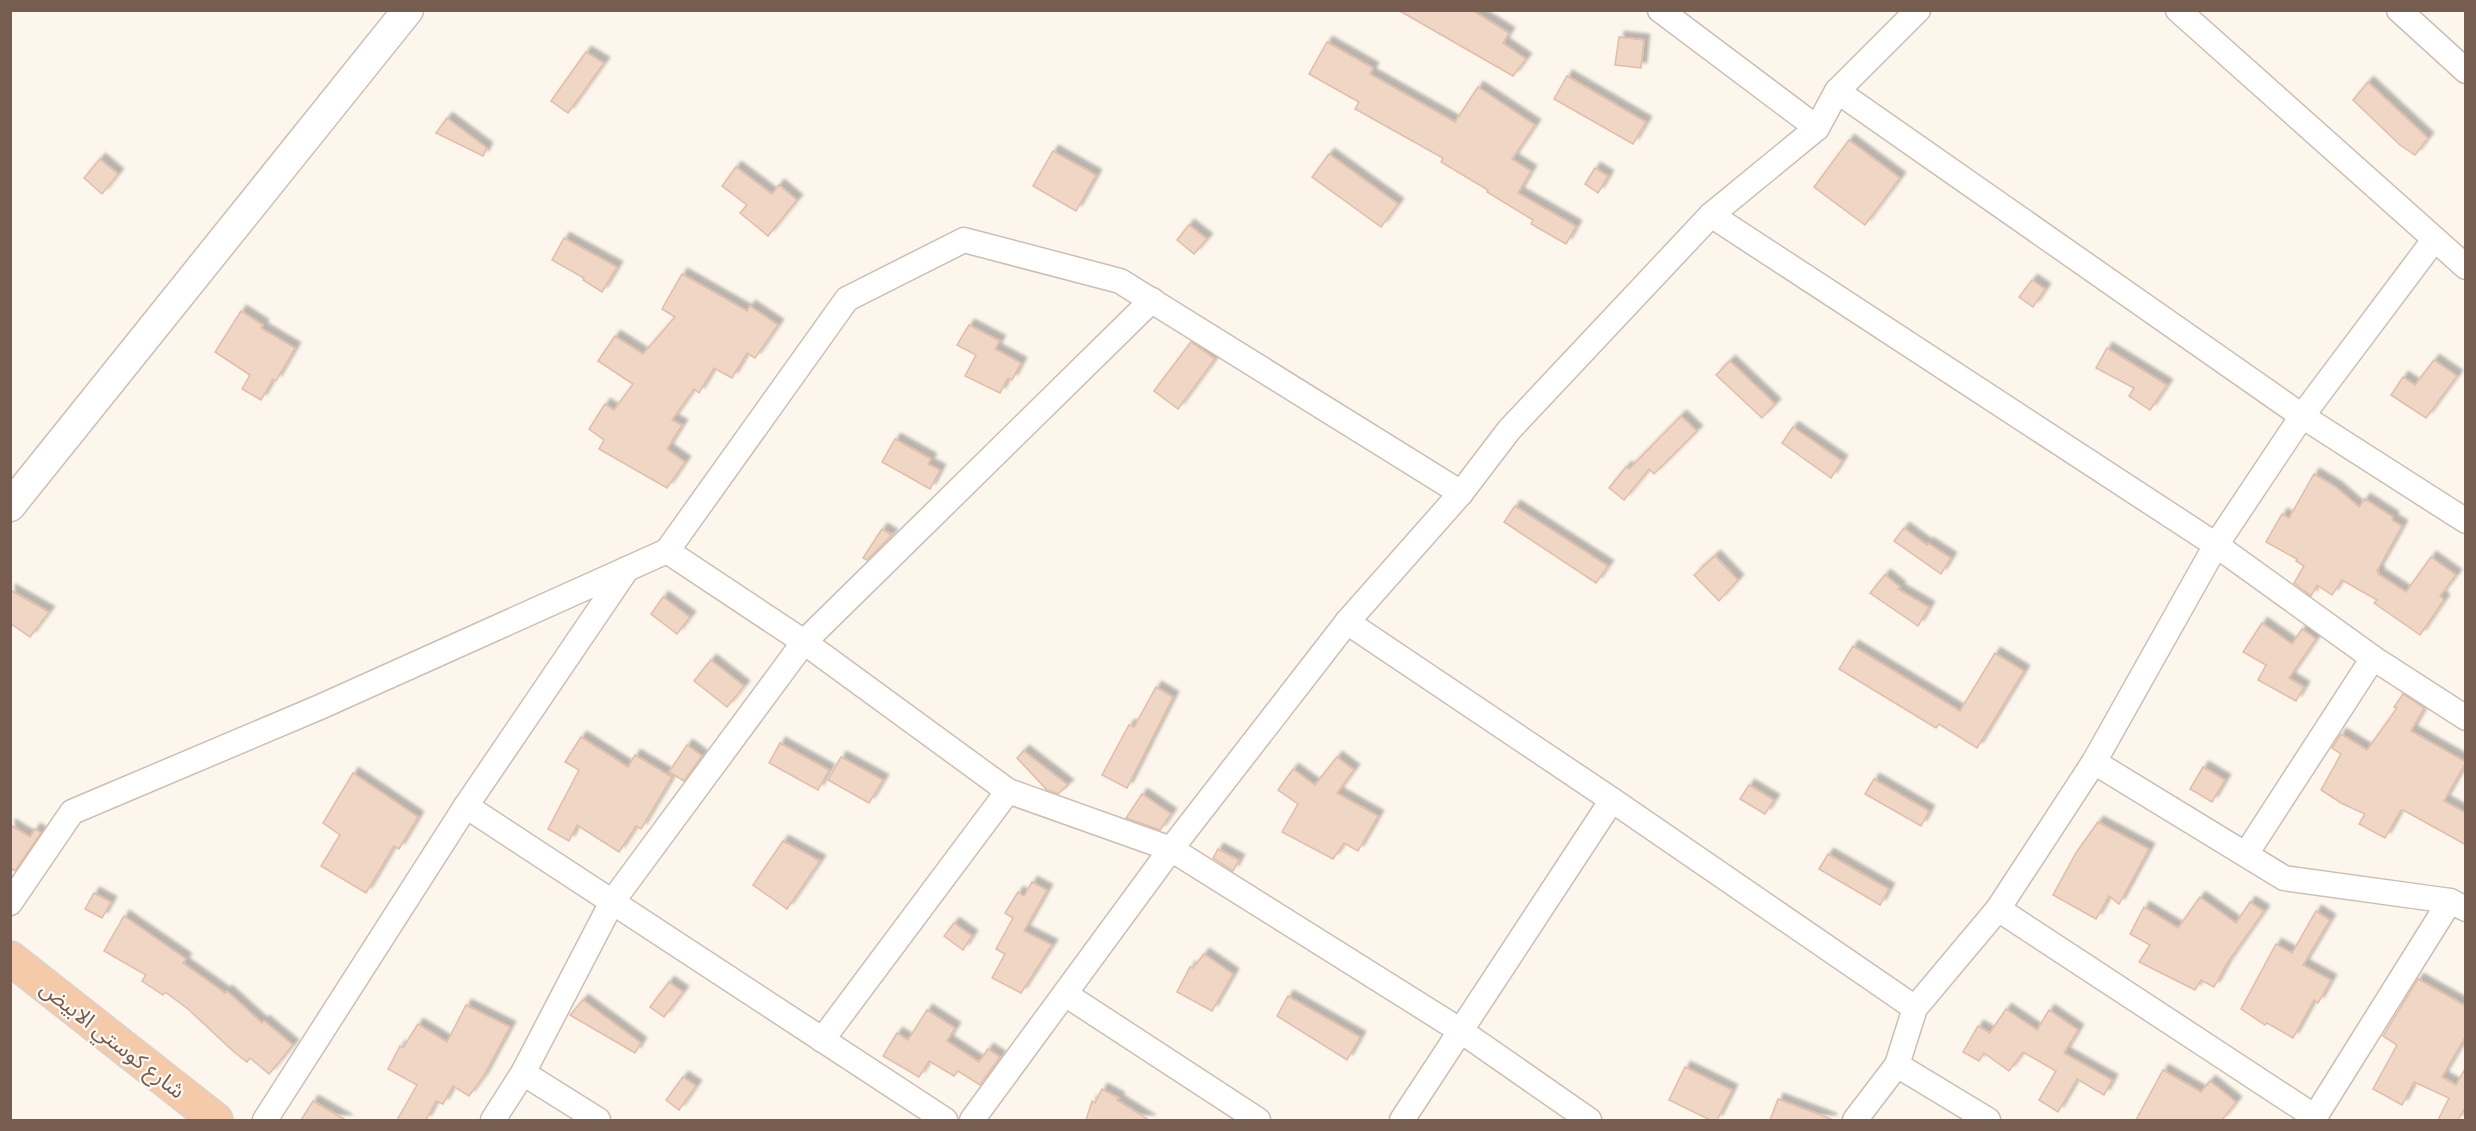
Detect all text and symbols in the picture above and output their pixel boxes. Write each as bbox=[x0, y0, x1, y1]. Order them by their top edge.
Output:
street label: شارع كوستي الابيض bbox=[33, 974, 191, 1107]

